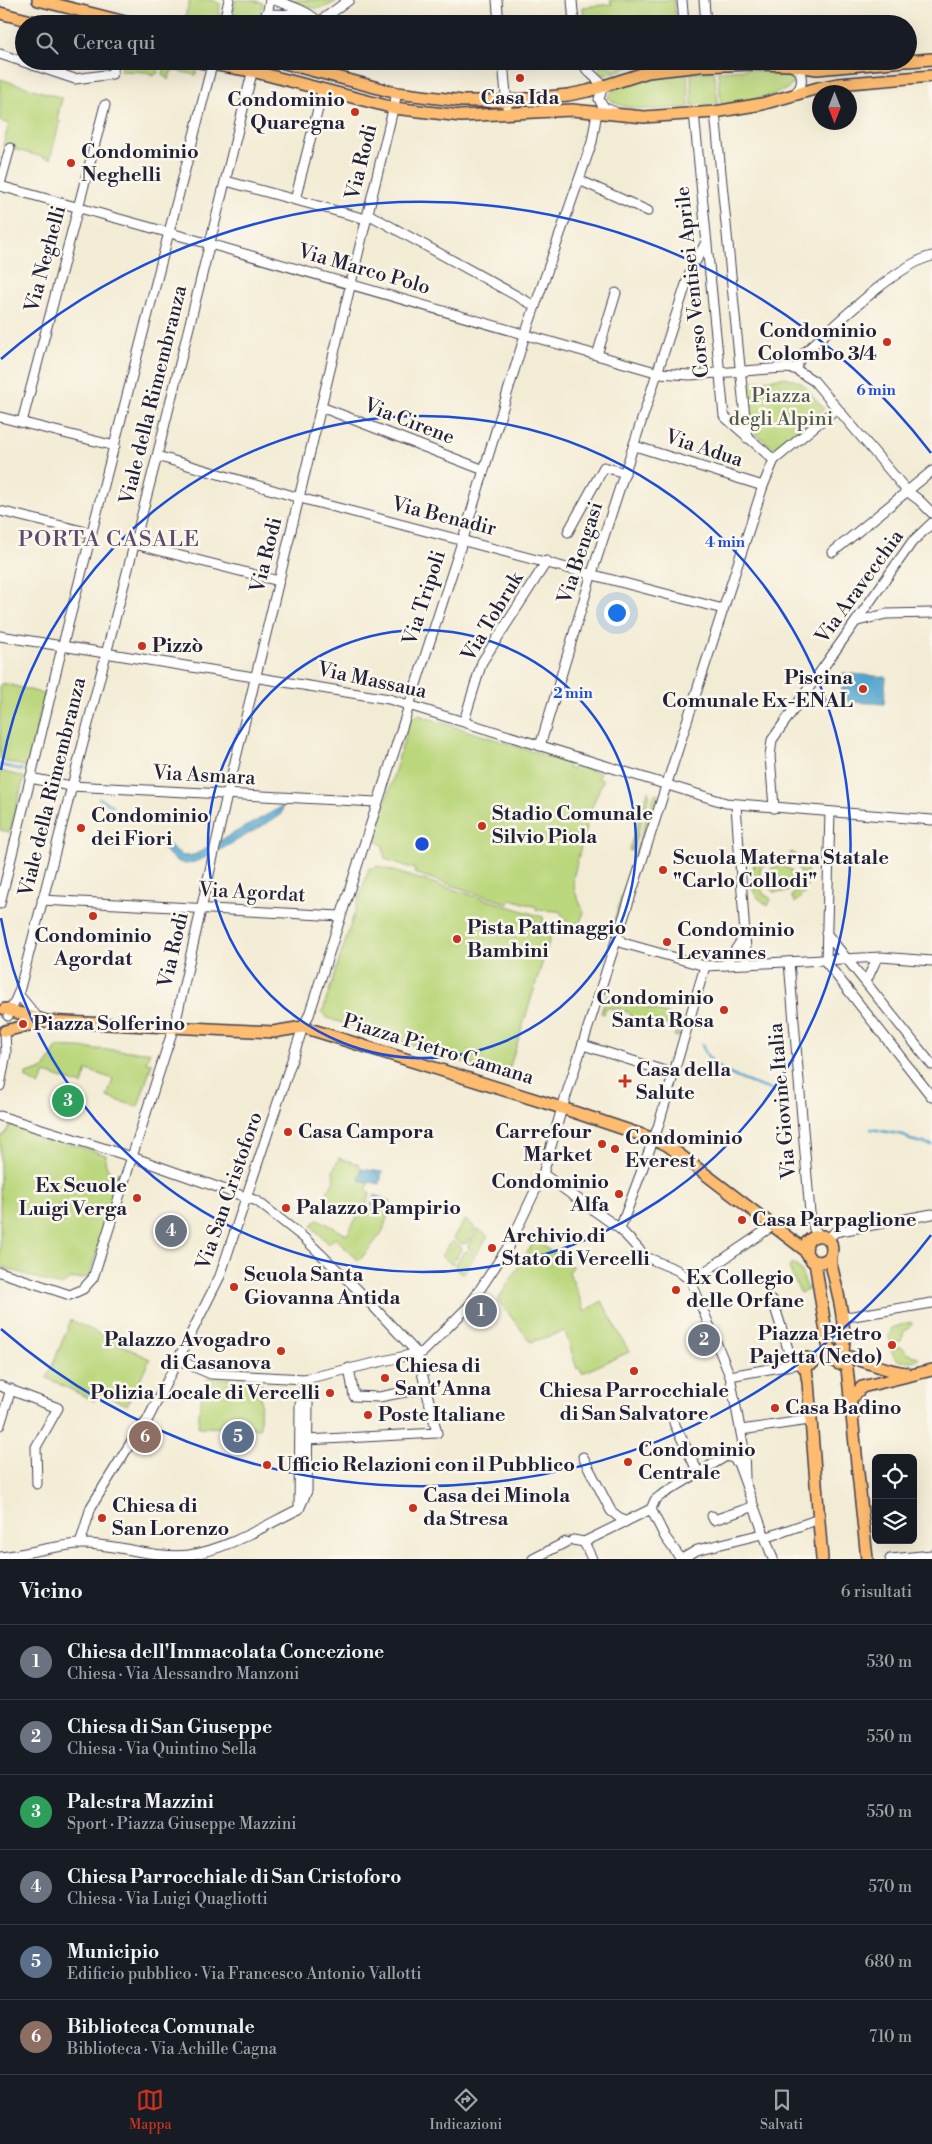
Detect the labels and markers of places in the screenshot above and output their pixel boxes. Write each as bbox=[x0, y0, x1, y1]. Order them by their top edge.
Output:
marker: Casa Ida bbox=[514, 72, 526, 84]
place label: Casa Ida bbox=[481, 86, 560, 111]
place label: Condominio Quaregna bbox=[227, 88, 345, 136]
marker: Condominio Quaregna bbox=[349, 106, 361, 118]
place label: Condominio Neghelli bbox=[81, 140, 199, 188]
marker: Condominio Neghelli bbox=[65, 157, 77, 169]
place label: Condominio Colombo 3/4 bbox=[758, 319, 877, 367]
marker: Condominio Colombo 3/4 bbox=[881, 336, 893, 348]
place label: Pizzò bbox=[152, 634, 203, 659]
marker: Pizzò bbox=[136, 640, 148, 652]
place label: Piscina Comunale Ex-ENAL bbox=[662, 666, 853, 714]
marker: Piscina Comunale Ex-ENAL bbox=[857, 683, 869, 695]
place label: Stadio Comunale Silvio Piola bbox=[492, 802, 653, 850]
place label: Condominio dei Fiori bbox=[91, 804, 209, 852]
marker: Stadio Comunale Silvio Piola bbox=[476, 820, 488, 832]
marker: Condominio dei Fiori bbox=[75, 822, 87, 834]
centre of rings bbox=[413, 835, 431, 853]
place label: Scuola Materna Statale "Carlo Collodi" bbox=[673, 846, 889, 894]
marker: Scuola Materna Statale "Carlo Collodi" bbox=[657, 864, 669, 876]
marker: Condominio Agordat bbox=[87, 910, 99, 922]
place label: Pista Pattinaggio Bambini bbox=[467, 916, 626, 964]
place label: Condominio Levannes bbox=[677, 918, 795, 966]
place label: Condominio Agordat bbox=[34, 924, 152, 972]
marker: Pista Pattinaggio Bambini bbox=[451, 933, 463, 945]
marker: Condominio Levannes bbox=[661, 936, 673, 948]
place label: Condominio Santa Rosa bbox=[596, 986, 714, 1034]
marker: Condominio Santa Rosa bbox=[718, 1004, 730, 1016]
place label: Piazza Solferino bbox=[33, 1012, 185, 1037]
marker: Piazza Solferino bbox=[17, 1018, 29, 1030]
place label: Casa della Salute bbox=[636, 1058, 731, 1106]
marker: Casa della Salute bbox=[618, 1074, 632, 1088]
pin: 3 bbox=[52, 1082, 84, 1120]
place label: Casa Campora bbox=[298, 1120, 434, 1145]
place label: Carrefour Market bbox=[495, 1120, 593, 1168]
marker: Casa Campora bbox=[282, 1126, 294, 1138]
place label: Condominio Everest bbox=[625, 1126, 743, 1174]
marker: Carrefour Market bbox=[596, 1138, 608, 1150]
marker: Condominio Everest bbox=[609, 1143, 621, 1155]
place label: Condominio Alfa bbox=[491, 1170, 609, 1218]
place label: Ex Scuole Luigi Verga bbox=[19, 1174, 127, 1222]
marker: Condominio Alfa bbox=[613, 1188, 625, 1200]
marker: Ex Scuole Luigi Verga bbox=[131, 1192, 143, 1204]
place label: Palazzo Pampirio bbox=[296, 1196, 461, 1221]
marker: Palazzo Pampirio bbox=[280, 1202, 292, 1214]
place label: Casa Parpaglione bbox=[752, 1208, 917, 1233]
pin: 4 bbox=[155, 1212, 187, 1250]
marker: Casa Parpaglione bbox=[736, 1214, 748, 1226]
place label: Archivio di Stato di Vercelli bbox=[501, 1224, 650, 1272]
marker: Archivio di Stato di Vercelli bbox=[486, 1242, 498, 1254]
place label: Scuola Santa Giovanna Antida bbox=[244, 1263, 401, 1311]
place label: Ex Collegio delle Orfane bbox=[686, 1266, 805, 1314]
marker: Scuola Santa Giovanna Antida bbox=[228, 1281, 240, 1293]
marker: Ex Collegio delle Orfane bbox=[670, 1284, 682, 1296]
pin: 1 bbox=[465, 1292, 497, 1330]
pin: 2 bbox=[688, 1321, 720, 1359]
place label: Piazza Pietro Pajetta (Nedo) bbox=[749, 1322, 882, 1370]
place label: Palazzo Avogadro di Casanova bbox=[104, 1328, 271, 1376]
marker: Piazza Pietro Pajetta (Nedo) bbox=[886, 1339, 898, 1351]
marker: Palazzo Avogadro di Casanova bbox=[275, 1345, 287, 1357]
place label: Chiesa di Sant'Anna bbox=[395, 1354, 491, 1402]
marker: Chiesa Parrocchiale di San Salvatore bbox=[628, 1365, 640, 1377]
marker: Chiesa di Sant'Anna bbox=[379, 1372, 391, 1384]
place label: Chiesa Parrocchiale di San Salvatore bbox=[539, 1379, 729, 1427]
place label: Polizia Locale di Vercelli bbox=[90, 1381, 321, 1406]
marker: Polizia Locale di Vercelli bbox=[324, 1387, 336, 1399]
place label: Casa Badino bbox=[785, 1396, 902, 1421]
marker: Casa Badino bbox=[769, 1402, 781, 1414]
place label: Poste Italiane bbox=[378, 1403, 506, 1428]
marker: Poste Italiane bbox=[362, 1409, 374, 1421]
pin: 6 bbox=[129, 1418, 161, 1456]
pin: 5 bbox=[222, 1418, 254, 1456]
place label: Condominio Centrale bbox=[638, 1438, 756, 1486]
place label: Ufficio Relazioni con il Pubblico bbox=[277, 1453, 575, 1478]
marker: Condominio Centrale bbox=[622, 1456, 634, 1468]
marker: Ufficio Relazioni con il Pubblico bbox=[261, 1459, 273, 1471]
place label: Casa dei Minola da Stresa bbox=[423, 1484, 570, 1532]
place label: Chiesa di San Lorenzo bbox=[112, 1494, 229, 1542]
marker: Casa dei Minola da Stresa bbox=[407, 1502, 419, 1514]
marker: Chiesa di San Lorenzo bbox=[96, 1512, 108, 1524]

